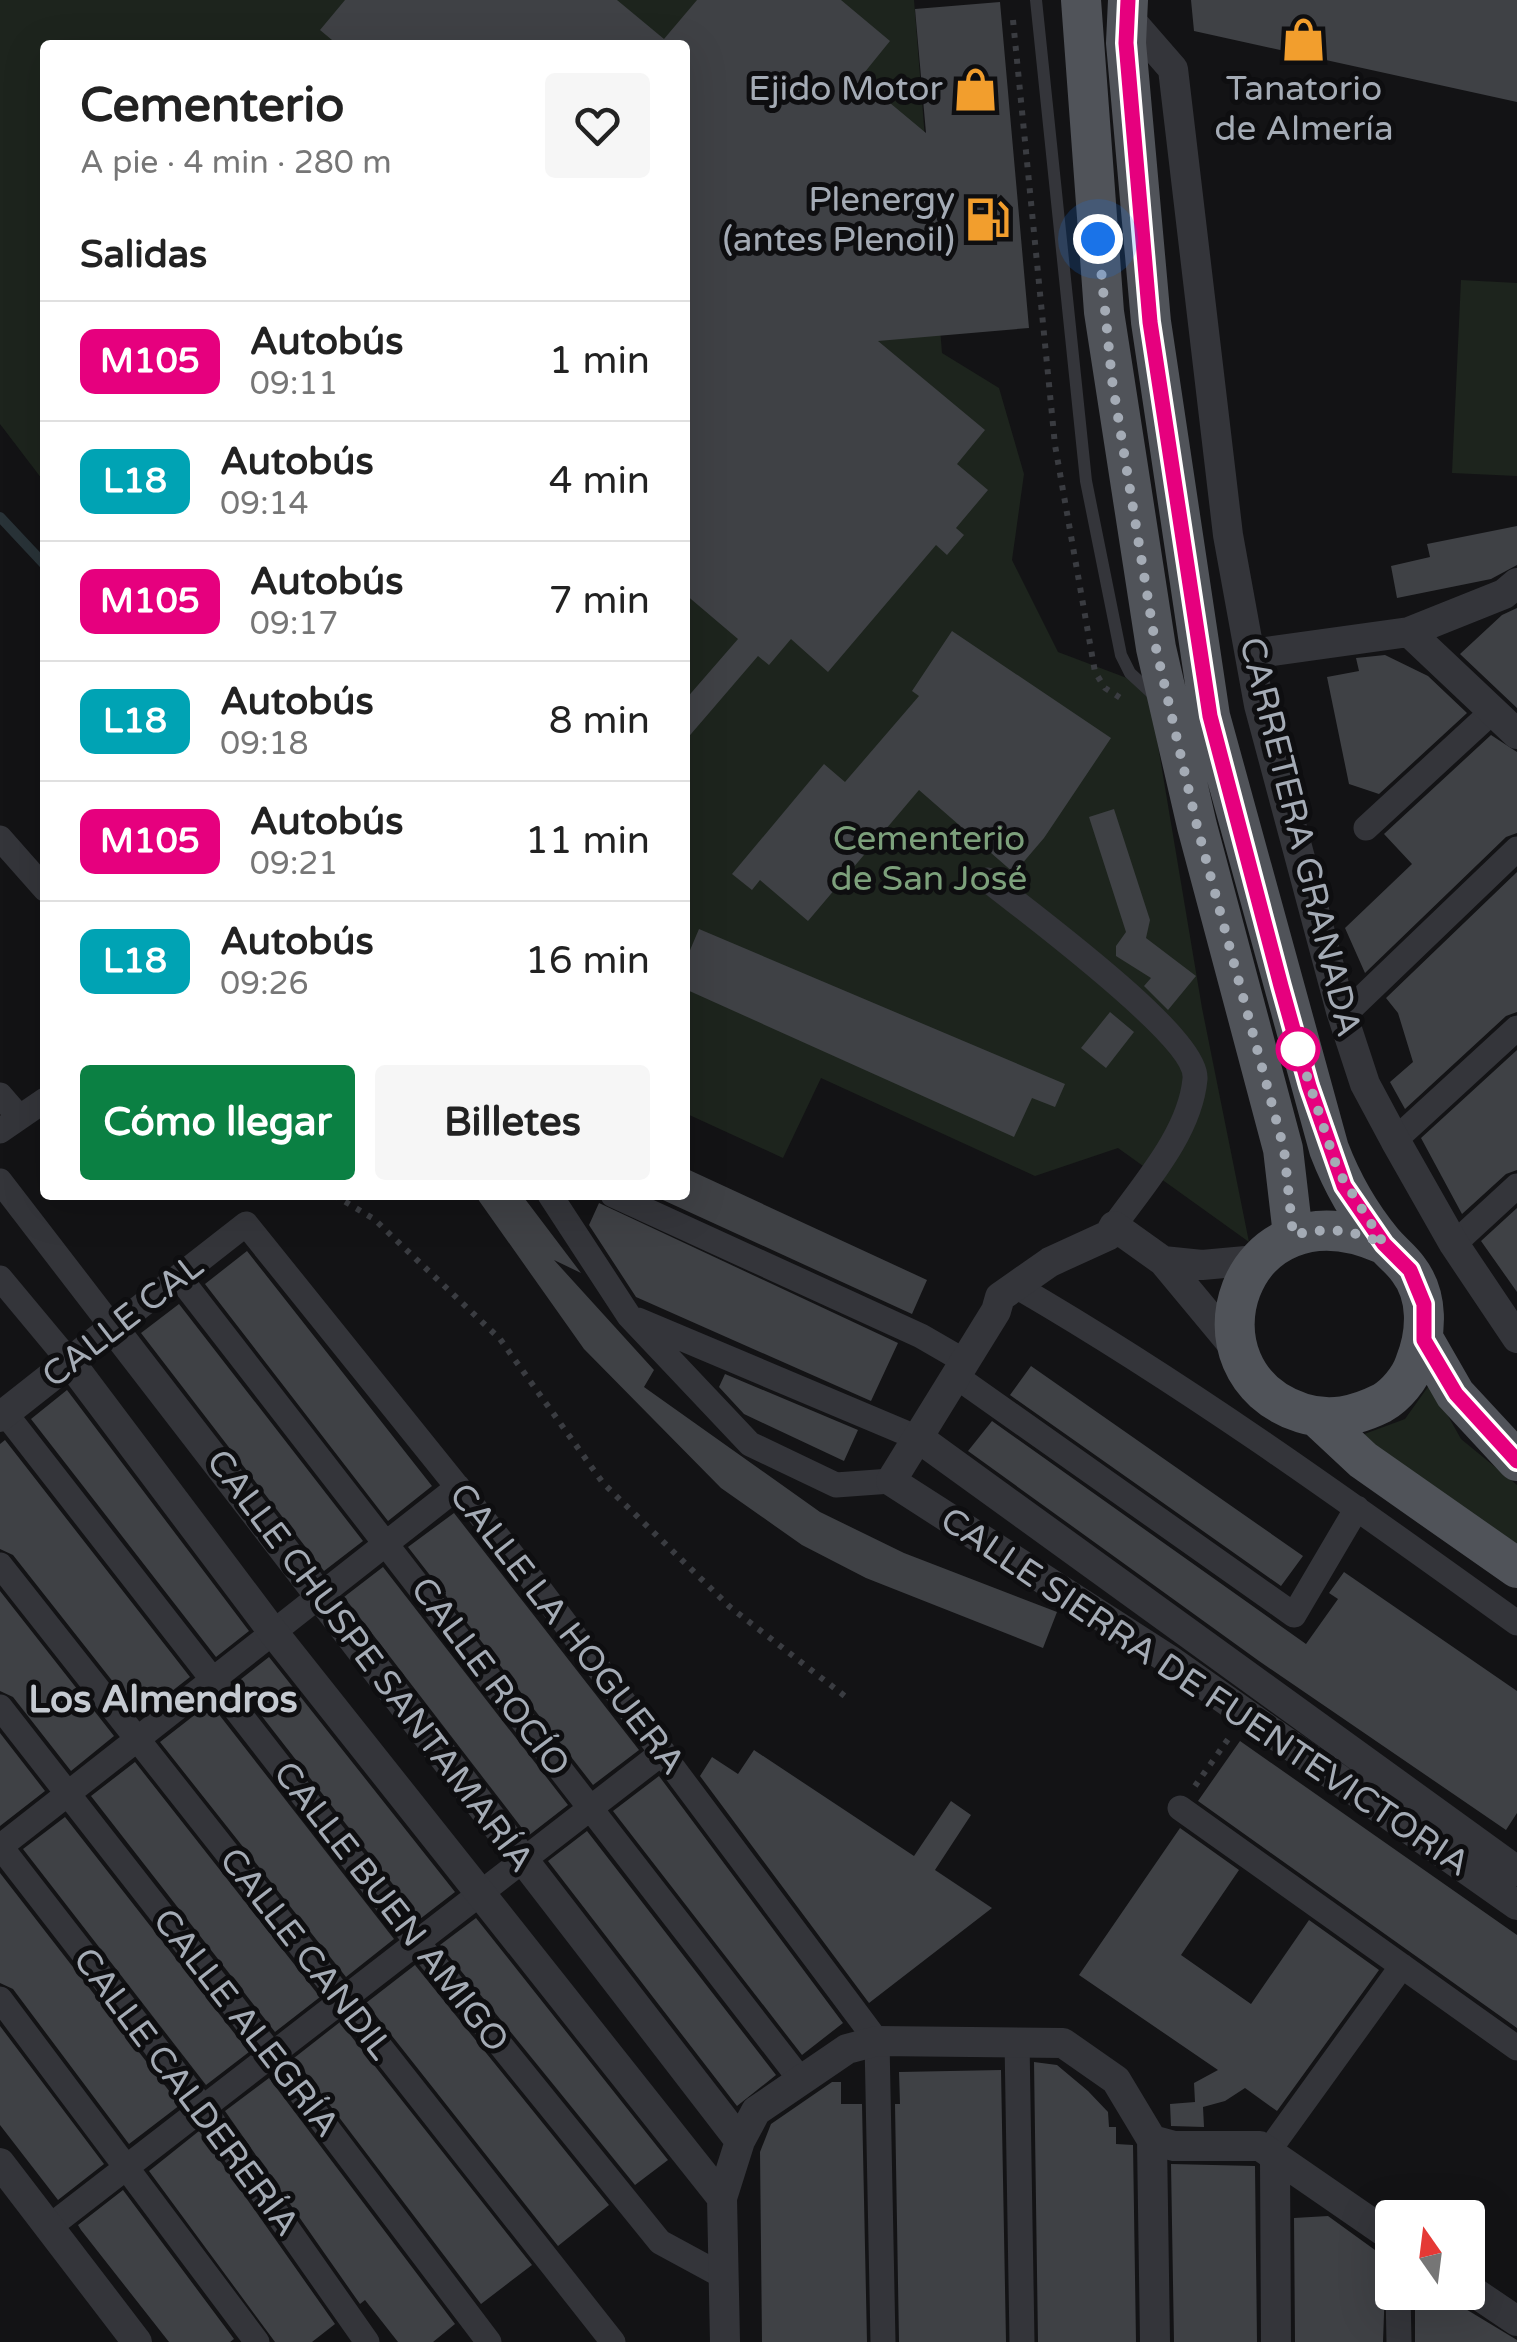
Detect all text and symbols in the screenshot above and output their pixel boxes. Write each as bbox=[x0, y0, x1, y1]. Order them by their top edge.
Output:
shop icon: Tanatorio de Almería bbox=[1280, 15, 1328, 63]
shop icon: Ejido Motor bbox=[952, 65, 1000, 113]
place label: Ejido Motor bbox=[748, 68, 944, 110]
place label: Tanatorio de Almería bbox=[1214, 68, 1394, 150]
button: heart bbox=[545, 73, 650, 178]
text: Cementerio bbox=[80, 77, 344, 135]
text: A pie · 4 min · 280 m bbox=[80, 144, 392, 182]
place label: Plenergy (antes Plenoil) bbox=[723, 179, 955, 261]
fuel station icon: Plenergy (antes Plenoil) bbox=[964, 196, 1012, 244]
your location bbox=[1073, 214, 1123, 264]
text: Salidas bbox=[80, 232, 207, 278]
text: Autobús bbox=[250, 319, 403, 365]
text: 1 min bbox=[549, 338, 650, 384]
text: M105 bbox=[100, 340, 200, 382]
text: 09:11 bbox=[250, 365, 338, 403]
text: Autobús bbox=[220, 439, 374, 485]
text: 4 min bbox=[549, 458, 650, 504]
text: L18 bbox=[103, 460, 167, 502]
text: 09:14 bbox=[220, 485, 309, 523]
text: Autobús bbox=[250, 559, 403, 605]
text: 7 min bbox=[549, 578, 650, 624]
text: M105 bbox=[100, 580, 200, 622]
text: 09:17 bbox=[250, 605, 338, 643]
street label: CARRETERA GRANADA bbox=[1230, 633, 1370, 1041]
text: Autobús bbox=[220, 679, 374, 725]
text: 8 min bbox=[549, 698, 650, 744]
text: L18 bbox=[103, 700, 167, 742]
text: 09:18 bbox=[220, 725, 309, 763]
text: Autobús bbox=[250, 799, 403, 845]
text: 11 min bbox=[525, 818, 650, 864]
park label: Cementerio de San José bbox=[831, 818, 1027, 900]
text: M105 bbox=[100, 820, 200, 862]
text: 09:21 bbox=[250, 845, 338, 883]
text: Autobús bbox=[220, 919, 374, 965]
text: 16 min bbox=[525, 938, 650, 984]
text: L18 bbox=[103, 940, 167, 982]
text: 09:26 bbox=[220, 965, 309, 1003]
unlabelled marker bbox=[1277, 1028, 1319, 1070]
button: Cómo llegar bbox=[80, 1065, 355, 1180]
button: Billetes bbox=[375, 1065, 650, 1180]
street label: CALLE CAL bbox=[34, 1245, 212, 1397]
street label: CALLE CHUSPE SANTAMARÍA bbox=[197, 1442, 543, 1880]
street label: CALLE LA HOGUERA bbox=[440, 1475, 694, 1783]
street label: CALLE SIERRA DE FUENTEVICTORIA bbox=[932, 1499, 1478, 1885]
street label: CALLE ROCÍO bbox=[402, 1569, 578, 1785]
district label: Los Almendros bbox=[28, 1677, 298, 1723]
street label: CALLE BUEN AMIGO bbox=[264, 1753, 518, 2061]
street label: CALLE CANDIL bbox=[210, 1840, 402, 2068]
street label: CALLE ALEGRÍA bbox=[144, 1901, 348, 2145]
street label: CALLE CALDERERÍA bbox=[64, 1940, 308, 2244]
north arrow bbox=[1375, 2200, 1485, 2310]
map controls bbox=[1375, 2200, 1485, 2310]

